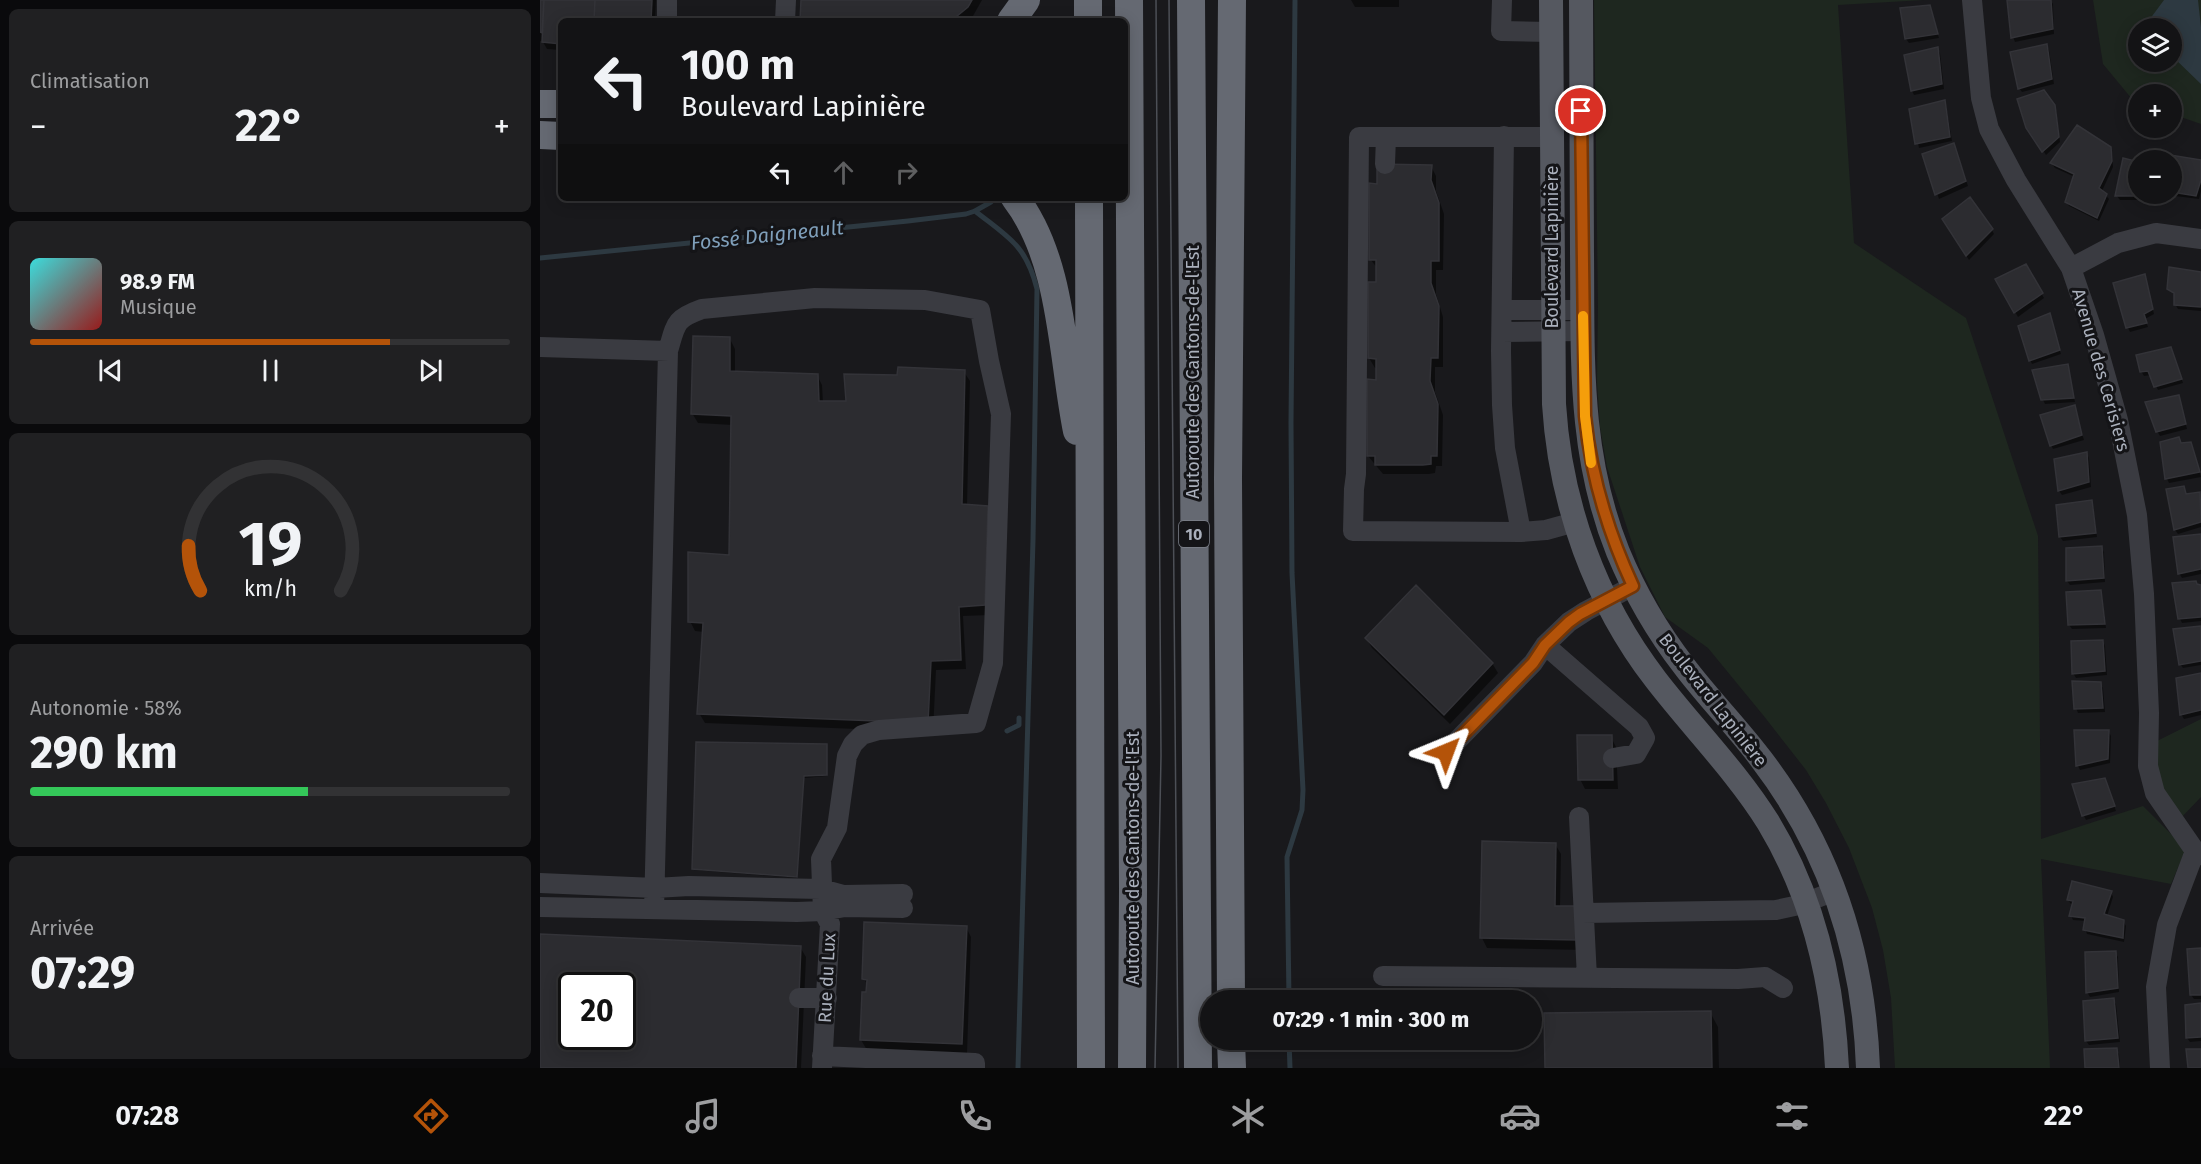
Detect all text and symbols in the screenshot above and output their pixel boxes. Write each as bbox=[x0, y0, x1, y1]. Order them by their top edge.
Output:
map controls bbox=[2128, 18, 2182, 204]
button: layers bbox=[2128, 18, 2182, 72]
text: 100 m bbox=[681, 40, 795, 90]
icon: left bbox=[582, 42, 660, 120]
text: Climatisation bbox=[30, 69, 150, 93]
button: + bbox=[2128, 84, 2182, 138]
pin bbox=[1555, 85, 1606, 136]
text: Boulevard Lapinière bbox=[681, 91, 926, 123]
icon: arrive bbox=[1564, 94, 1597, 127]
text: 22° bbox=[235, 99, 305, 153]
text: − bbox=[30, 107, 47, 147]
text: + bbox=[494, 107, 510, 147]
button: − bbox=[2128, 150, 2182, 204]
icon: left bbox=[764, 156, 797, 189]
icon: ahead bbox=[827, 156, 860, 189]
icon: right bbox=[890, 156, 923, 189]
street label: Boulevard Lapinière bbox=[1541, 165, 1563, 329]
water label: Fossé Daigneault bbox=[690, 215, 845, 255]
street label: Autoroute des Cantons-de-l'Est bbox=[1182, 245, 1204, 499]
text: 98.9 FM bbox=[120, 268, 195, 295]
street label: Avenue des Cerisiers bbox=[2067, 286, 2135, 454]
text: Musique bbox=[120, 295, 197, 319]
icon: previous bbox=[94, 354, 127, 387]
icon: pause bbox=[254, 354, 287, 387]
icon: next bbox=[414, 354, 447, 387]
text: 19 bbox=[238, 507, 302, 582]
road number: 10 bbox=[1179, 521, 1209, 547]
text: km/h bbox=[243, 576, 297, 602]
street label: Boulevard Lapinière bbox=[1654, 629, 1772, 771]
text: Autonomie · 58% bbox=[30, 696, 182, 720]
position arrow bbox=[1414, 720, 1478, 784]
text: 290 km bbox=[30, 726, 178, 780]
street label: Autoroute des Cantons-de-l'Est bbox=[1122, 731, 1144, 985]
text: Arrivée bbox=[30, 916, 94, 940]
street label: Rue du Lux bbox=[814, 932, 840, 1023]
text: 07:29 bbox=[30, 946, 135, 1000]
speed limit sign: 20 bbox=[558, 972, 636, 1050]
text: 07:29 · 1 min · 300 m bbox=[1273, 1006, 1469, 1033]
icon: directions bbox=[410, 1095, 452, 1137]
icon: music bbox=[682, 1095, 724, 1137]
icon: phone bbox=[954, 1095, 996, 1137]
icon: climate bbox=[1227, 1095, 1269, 1137]
icon: car bbox=[1499, 1095, 1541, 1137]
icon: filters bbox=[1771, 1095, 1813, 1137]
text: 07:28 bbox=[115, 1100, 179, 1132]
text: 22° bbox=[2044, 1100, 2086, 1132]

